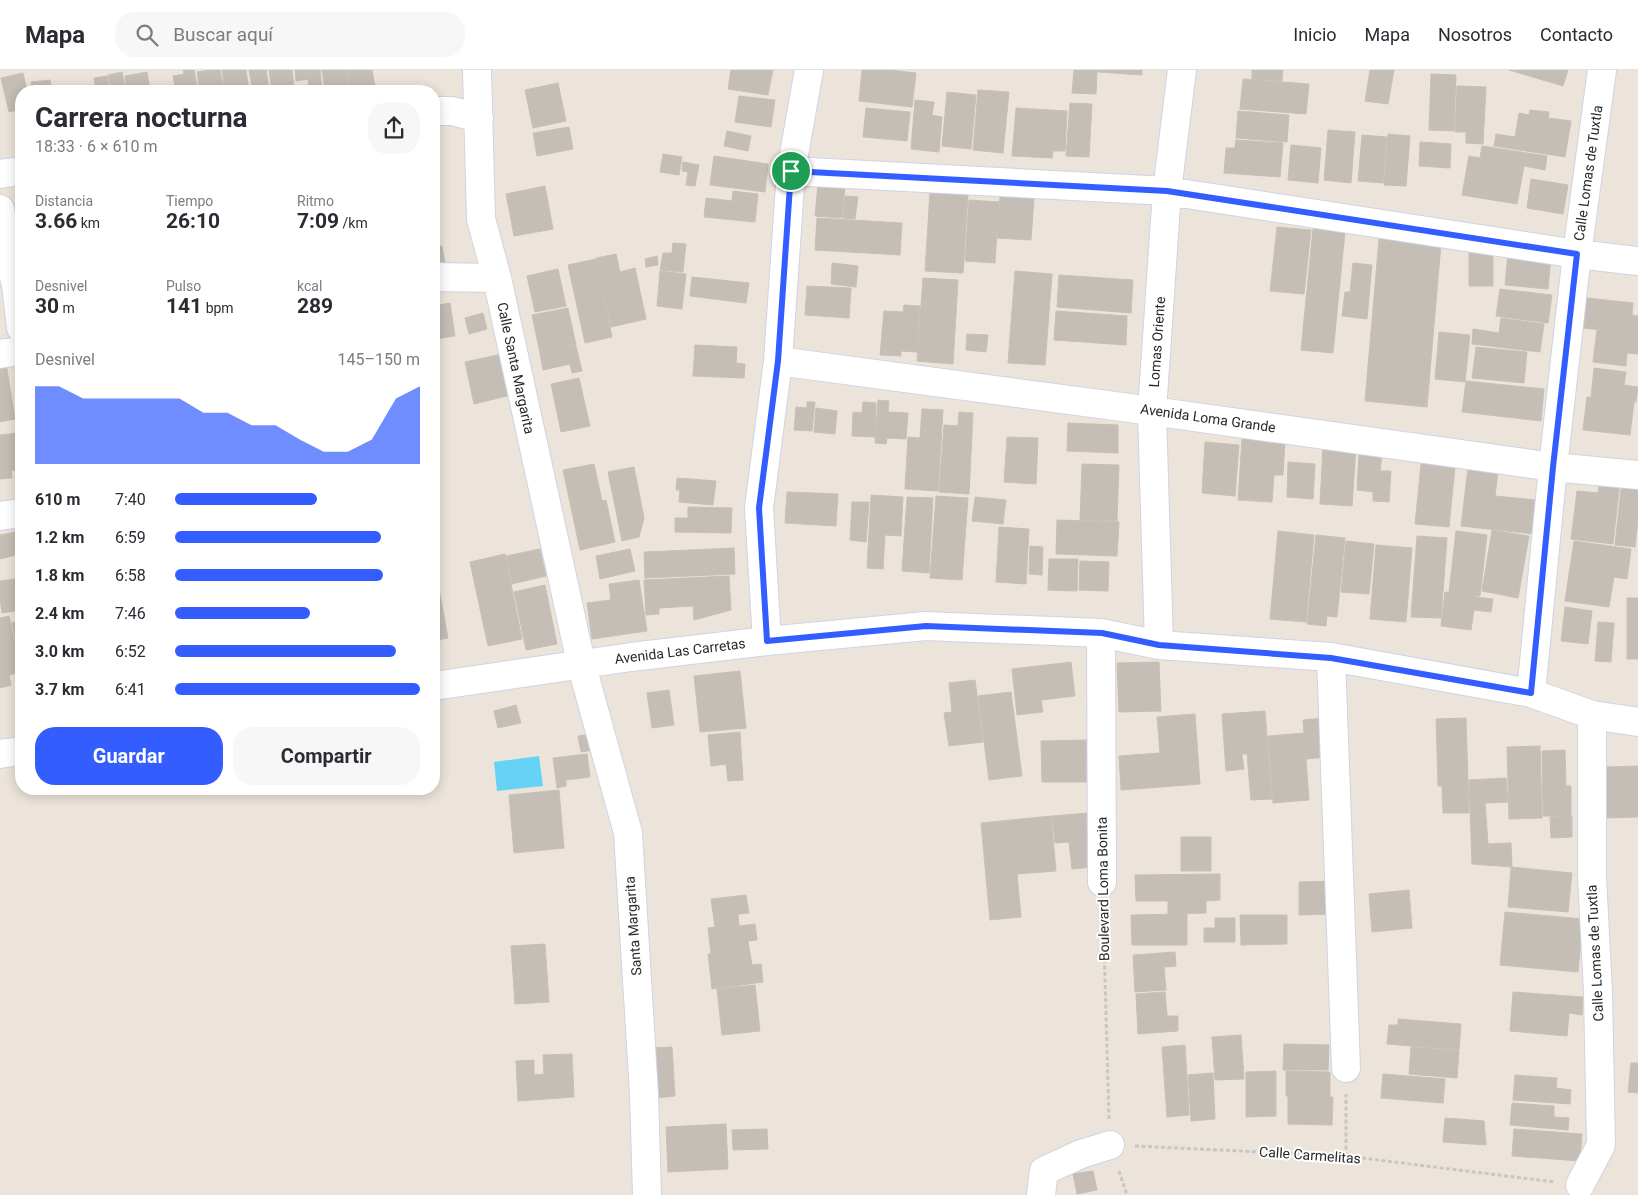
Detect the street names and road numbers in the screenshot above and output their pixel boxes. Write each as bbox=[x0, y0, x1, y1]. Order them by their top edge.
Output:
street label: Calle Lomas de Tuxtla bbox=[1571, 104, 1605, 242]
street label: Lomas Oriente bbox=[1146, 296, 1168, 388]
street label: Calle Santa Margarita bbox=[494, 301, 538, 435]
street label: Avenida Loma Grande bbox=[1139, 401, 1277, 435]
street label: Avenida Las Carretas bbox=[614, 635, 746, 667]
street label: Boulevard Loma Bonita bbox=[1094, 817, 1112, 961]
street label: Santa Margarita bbox=[622, 876, 644, 976]
street label: Calle Lomas de Tuxtla bbox=[1583, 884, 1607, 1022]
street label: Calle Carmelitas bbox=[1259, 1143, 1361, 1167]

